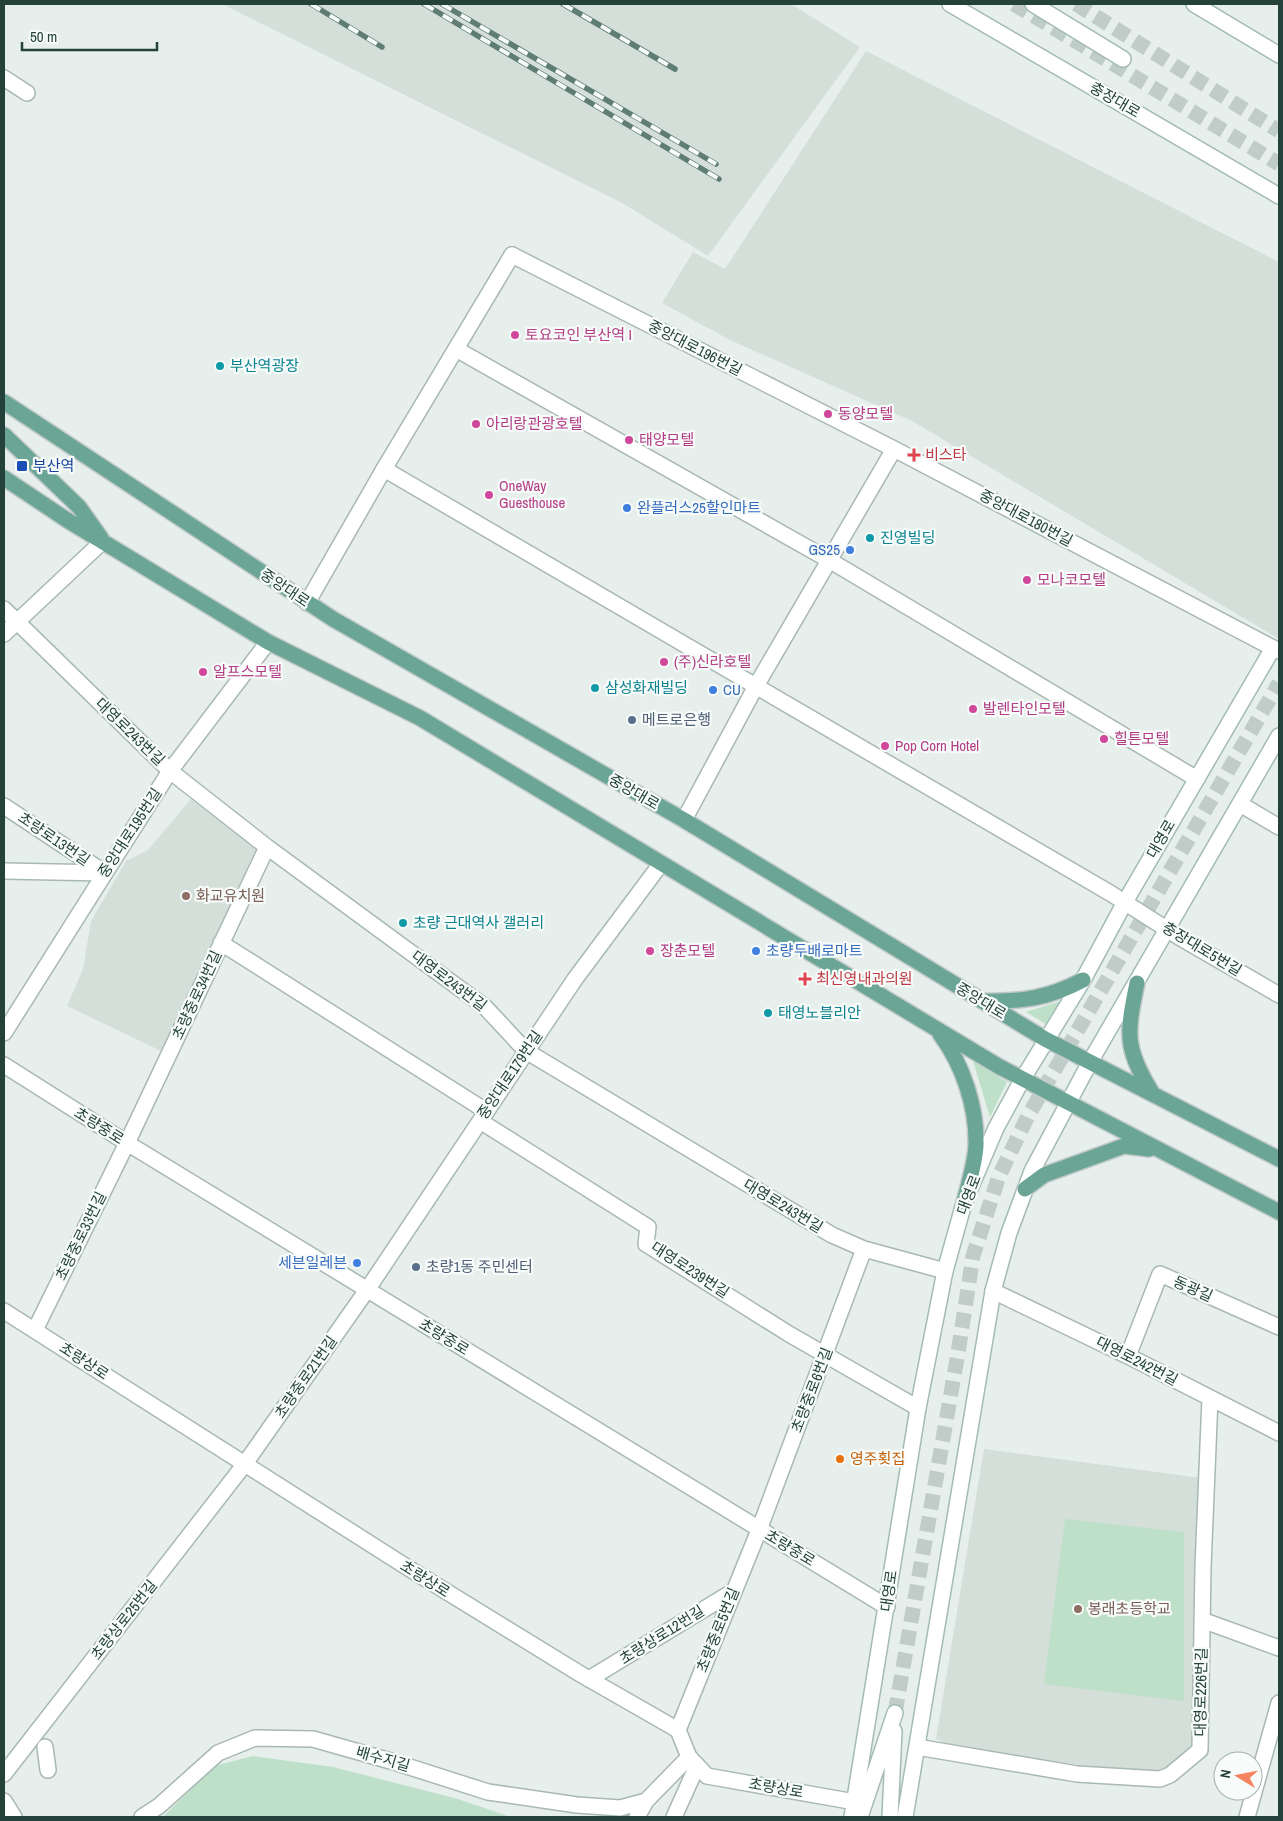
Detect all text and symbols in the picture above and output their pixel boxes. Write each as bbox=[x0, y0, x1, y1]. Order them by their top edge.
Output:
scale bar bbox=[22, 20, 158, 52]
text: 50 m bbox=[30, 26, 57, 47]
street label: 충장대로 bbox=[1086, 77, 1144, 122]
street label: 중앙대로196번길 bbox=[644, 315, 746, 380]
place label: 토요코인 부산역 I bbox=[525, 324, 632, 345]
marker: 토요코인 부산역 I bbox=[509, 329, 521, 341]
place label: 부산역광장 bbox=[230, 355, 299, 376]
marker: 부산역광장 bbox=[214, 360, 226, 372]
place label: 동양모텔 bbox=[838, 403, 893, 424]
marker: 동양모텔 bbox=[822, 408, 834, 420]
place label: 아리랑관광호텔 bbox=[486, 413, 583, 434]
marker: 아리랑관광호텔 bbox=[470, 418, 482, 430]
place label: 태양모텔 bbox=[639, 429, 694, 450]
marker: 태양모텔 bbox=[623, 434, 635, 446]
place label: 비스타 bbox=[925, 444, 967, 465]
marker: 비스타 bbox=[907, 448, 921, 462]
place label: 부산역 bbox=[33, 455, 74, 476]
marker: 부산역 bbox=[15, 459, 29, 473]
place label: OneWay Guesthouse bbox=[499, 475, 565, 513]
street label: 중앙대로180번길 bbox=[976, 484, 1077, 551]
marker: OneWay Guesthouse bbox=[483, 489, 495, 501]
place label: 완플러스25할인마트 bbox=[637, 497, 761, 518]
marker: 완플러스25할인마트 bbox=[621, 502, 633, 514]
place label: 진영빌딩 bbox=[880, 527, 935, 548]
marker: 진영빌딩 bbox=[864, 532, 876, 544]
place label: GS25 bbox=[809, 539, 840, 560]
marker: GS25 bbox=[844, 544, 856, 556]
street label: 중앙대로 bbox=[257, 563, 314, 612]
place label: 모나코모텔 bbox=[1037, 569, 1106, 590]
marker: 모나코모텔 bbox=[1021, 574, 1033, 586]
place label: (주)신라호텔 bbox=[674, 651, 751, 672]
marker: (주)신라호텔 bbox=[658, 656, 670, 668]
place label: 알프스모텔 bbox=[213, 661, 282, 682]
marker: 알프스모텔 bbox=[197, 666, 209, 678]
place label: 삼성화재빌딩 bbox=[605, 677, 688, 698]
place label: CU bbox=[723, 679, 741, 700]
marker: 삼성화재빌딩 bbox=[589, 682, 601, 694]
marker: CU bbox=[707, 684, 719, 696]
street label: 대영로243번길 bbox=[91, 693, 170, 770]
place label: 발렌타인모텔 bbox=[983, 698, 1066, 719]
marker: 발렌타인모텔 bbox=[967, 703, 979, 715]
place label: 메트로은행 bbox=[642, 709, 711, 730]
marker: 메트로은행 bbox=[626, 714, 638, 726]
place label: 힐튼모텔 bbox=[1114, 728, 1169, 749]
marker: 힐튼모텔 bbox=[1098, 733, 1110, 745]
place label: Pop Corn Hotel bbox=[895, 735, 979, 756]
marker: Pop Corn Hotel bbox=[879, 740, 891, 752]
street label: 중앙대로 bbox=[605, 769, 663, 814]
street label: 중앙대로195번길 bbox=[93, 784, 167, 882]
street label: 초량로13번길 bbox=[14, 807, 94, 870]
street label: 대영로 bbox=[1141, 816, 1180, 862]
place label: 화교유치원 bbox=[196, 885, 265, 906]
marker: 화교유치원 bbox=[180, 890, 192, 902]
place label: 초량 근대역사 갤러리 bbox=[413, 912, 544, 933]
street label: 충장대로5번길 bbox=[1158, 916, 1246, 981]
marker: 초량 근대역사 갤러리 bbox=[397, 917, 409, 929]
place label: 장춘모텔 bbox=[660, 940, 715, 961]
place label: 초량두배로마트 bbox=[766, 940, 863, 961]
street label: 대영로243번길 bbox=[407, 945, 491, 1016]
marker: 장춘모텔 bbox=[644, 945, 656, 957]
marker: 초량두배로마트 bbox=[750, 945, 762, 957]
street label: 초량중로34번길 bbox=[167, 947, 226, 1043]
place label: 최신영내과의원 bbox=[816, 968, 913, 989]
marker: 최신영내과의원 bbox=[798, 972, 812, 986]
street label: 중앙대로 bbox=[952, 977, 1010, 1024]
place label: 태영노블리안 bbox=[778, 1002, 861, 1023]
marker: 태영노블리안 bbox=[762, 1007, 774, 1019]
street label: 중앙대로179번길 bbox=[472, 1026, 547, 1123]
street label: 초량중로 bbox=[70, 1102, 128, 1149]
street label: 대영로 bbox=[951, 1172, 986, 1218]
street label: 대영로243번길 bbox=[739, 1174, 827, 1238]
street label: 초량중로33번길 bbox=[50, 1188, 111, 1284]
street label: 대영로239번길 bbox=[647, 1236, 734, 1303]
place label: 세븐일레븐 bbox=[278, 1252, 347, 1273]
place label: 초량1동 주민센터 bbox=[426, 1256, 533, 1277]
marker: 세븐일레븐 bbox=[351, 1257, 363, 1269]
marker: 초량1동 주민센터 bbox=[410, 1261, 422, 1273]
street label: 동광길 bbox=[1170, 1271, 1216, 1307]
street label: 초량중로 bbox=[415, 1313, 473, 1360]
street label: 초량중로21번길 bbox=[269, 1331, 342, 1422]
street label: 대영로242번길 bbox=[1093, 1331, 1182, 1390]
street label: 초량상로 bbox=[55, 1337, 113, 1384]
street label: 초량중로6번길 bbox=[786, 1344, 837, 1435]
place label: 영주횟집 bbox=[850, 1448, 905, 1469]
marker: 영주횟집 bbox=[834, 1453, 846, 1465]
street label: 초량중로 bbox=[761, 1524, 819, 1571]
street label: 초량상로 bbox=[396, 1555, 454, 1602]
street label: 대영로 bbox=[875, 1569, 902, 1613]
street label: 초량상로25번길 bbox=[86, 1575, 162, 1664]
street label: 초량중로5번길 bbox=[691, 1584, 744, 1675]
place label: 봉래초등학교 bbox=[1088, 1598, 1171, 1619]
street label: 초량상로12번길 bbox=[615, 1600, 708, 1669]
marker: 봉래초등학교 bbox=[1072, 1603, 1084, 1615]
street label: 대영로226번길 bbox=[1189, 1647, 1212, 1737]
street label: 배수지길 bbox=[354, 1741, 413, 1776]
north arrow bbox=[1213, 1751, 1263, 1801]
text: N bbox=[1216, 1768, 1235, 1779]
street label: 초량상로 bbox=[747, 1772, 805, 1803]

